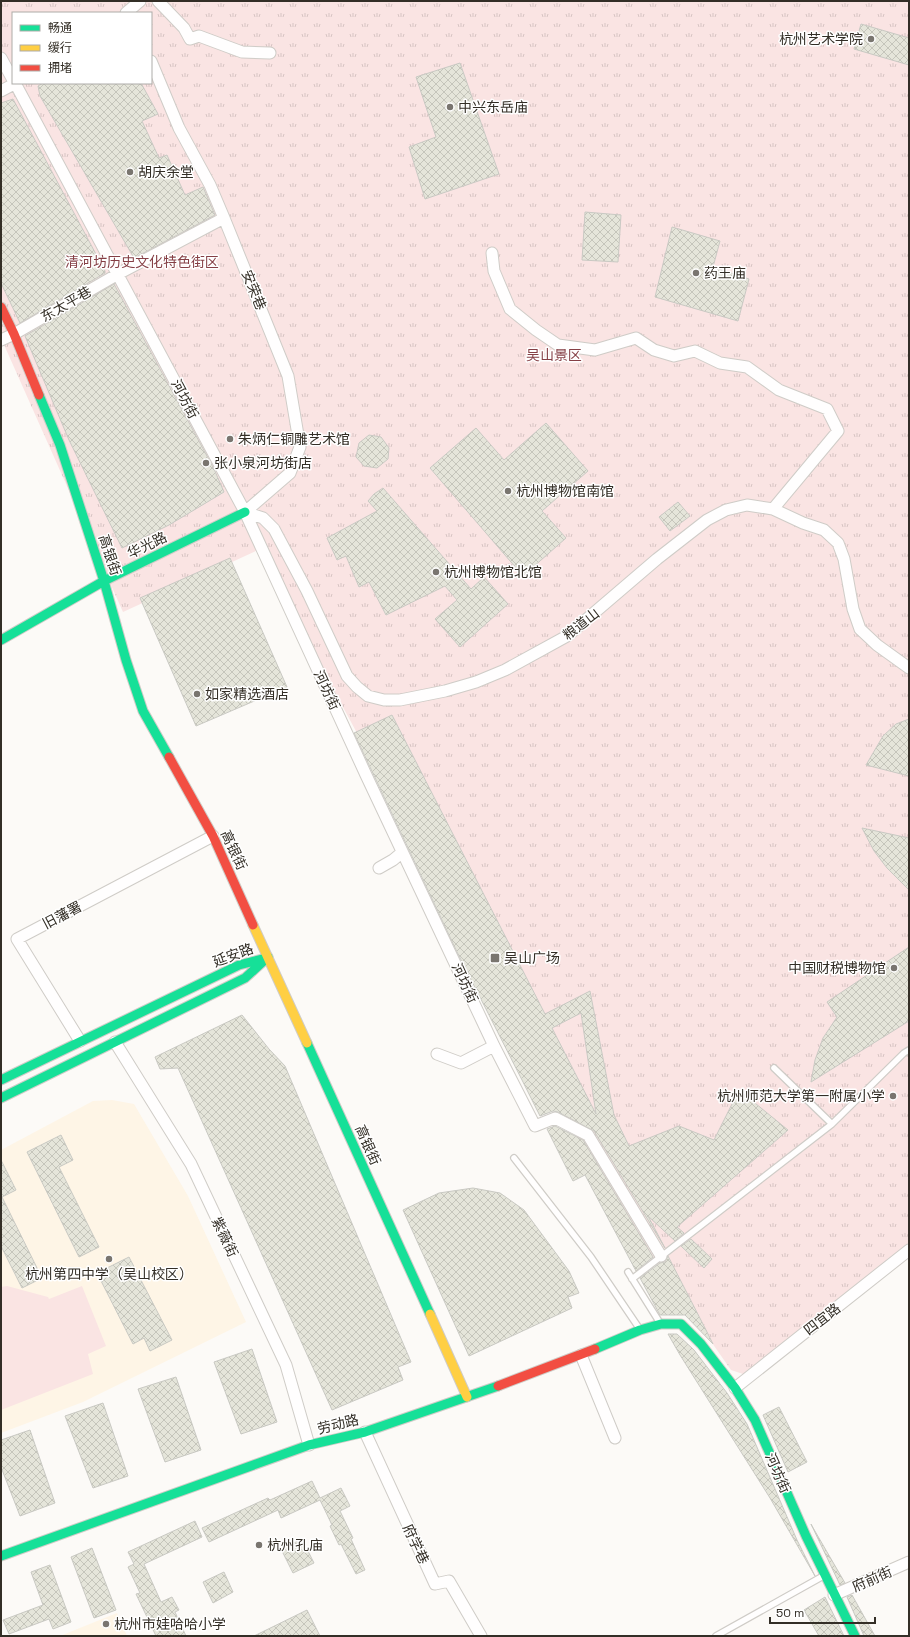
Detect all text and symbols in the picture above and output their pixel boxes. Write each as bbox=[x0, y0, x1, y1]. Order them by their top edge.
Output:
legend bbox=[12, 12, 152, 84]
text: 畅通 bbox=[48, 20, 72, 36]
place label: 杭州艺术学院 bbox=[779, 30, 863, 48]
marker: 杭州艺术学院 bbox=[866, 34, 876, 44]
text: 缓行 bbox=[48, 40, 72, 56]
text: 拥堵 bbox=[48, 60, 72, 76]
place label: 中兴东岳庙 bbox=[458, 98, 528, 116]
marker: 中兴东岳庙 bbox=[445, 102, 455, 112]
place label: 胡庆余堂 bbox=[138, 163, 194, 181]
marker: 胡庆余堂 bbox=[125, 167, 135, 177]
park label: 清河坊历史文化特色街区 bbox=[65, 253, 219, 271]
place label: 药王庙 bbox=[704, 264, 746, 282]
street label: 安荣巷 bbox=[238, 267, 270, 313]
marker: 药王庙 bbox=[691, 268, 701, 278]
street label: 东太平巷 bbox=[37, 282, 95, 326]
park label: 吴山景区 bbox=[526, 346, 582, 364]
street label: 河坊街 bbox=[167, 376, 203, 422]
place label: 朱炳仁铜雕艺术馆 bbox=[238, 430, 350, 448]
marker: 朱炳仁铜雕艺术馆 bbox=[225, 434, 235, 444]
place label: 张小泉河坊街店 bbox=[214, 454, 312, 472]
marker: 张小泉河坊街店 bbox=[201, 458, 211, 468]
place label: 杭州博物馆南馆 bbox=[516, 482, 614, 500]
marker: 杭州博物馆南馆 bbox=[503, 486, 513, 496]
street label: 华光路 bbox=[124, 528, 170, 562]
street label: 高银街 bbox=[95, 532, 125, 578]
place label: 杭州博物馆北馆 bbox=[444, 563, 542, 581]
marker: 杭州博物馆北馆 bbox=[431, 567, 441, 577]
street label: 粮道山 bbox=[559, 604, 603, 644]
street label: 河坊街 bbox=[310, 667, 344, 713]
place label: 如家精选酒店 bbox=[205, 685, 289, 703]
marker: 如家精选酒店 bbox=[192, 689, 202, 699]
street label: 高银街 bbox=[217, 827, 251, 873]
street label: 旧藩署 bbox=[39, 897, 85, 933]
street label: 延安路 bbox=[210, 939, 256, 971]
place label: 吴山广场 bbox=[504, 949, 560, 967]
marker: 吴山广场 bbox=[489, 952, 501, 964]
place label: 中国财税博物馆 bbox=[788, 959, 886, 977]
street label: 河坊街 bbox=[448, 960, 482, 1006]
marker: 中国财税博物馆 bbox=[889, 963, 899, 973]
place label: 杭州师范大学第一附属小学 bbox=[717, 1087, 885, 1105]
marker: 杭州师范大学第一附属小学 bbox=[888, 1091, 898, 1101]
street label: 高银街 bbox=[351, 1122, 385, 1168]
street label: 紫薇街 bbox=[208, 1214, 242, 1260]
marker: 杭州第四中学（吴山校区） bbox=[104, 1254, 114, 1264]
place label: 杭州第四中学（吴山校区） bbox=[25, 1265, 193, 1283]
street label: 四宜路 bbox=[800, 1299, 844, 1339]
street label: 劳动路 bbox=[315, 1410, 361, 1438]
street label: 河坊街 bbox=[761, 1450, 795, 1496]
street label: 府学巷 bbox=[399, 1521, 433, 1567]
place label: 杭州孔庙 bbox=[267, 1536, 323, 1554]
marker: 杭州孔庙 bbox=[254, 1540, 264, 1550]
street label: 府前街 bbox=[849, 1562, 895, 1596]
scale bar bbox=[770, 1599, 875, 1625]
text: 50 m bbox=[776, 1605, 804, 1621]
place label: 杭州市娃哈哈小学 bbox=[114, 1615, 226, 1633]
marker: 杭州市娃哈哈小学 bbox=[101, 1619, 111, 1629]

